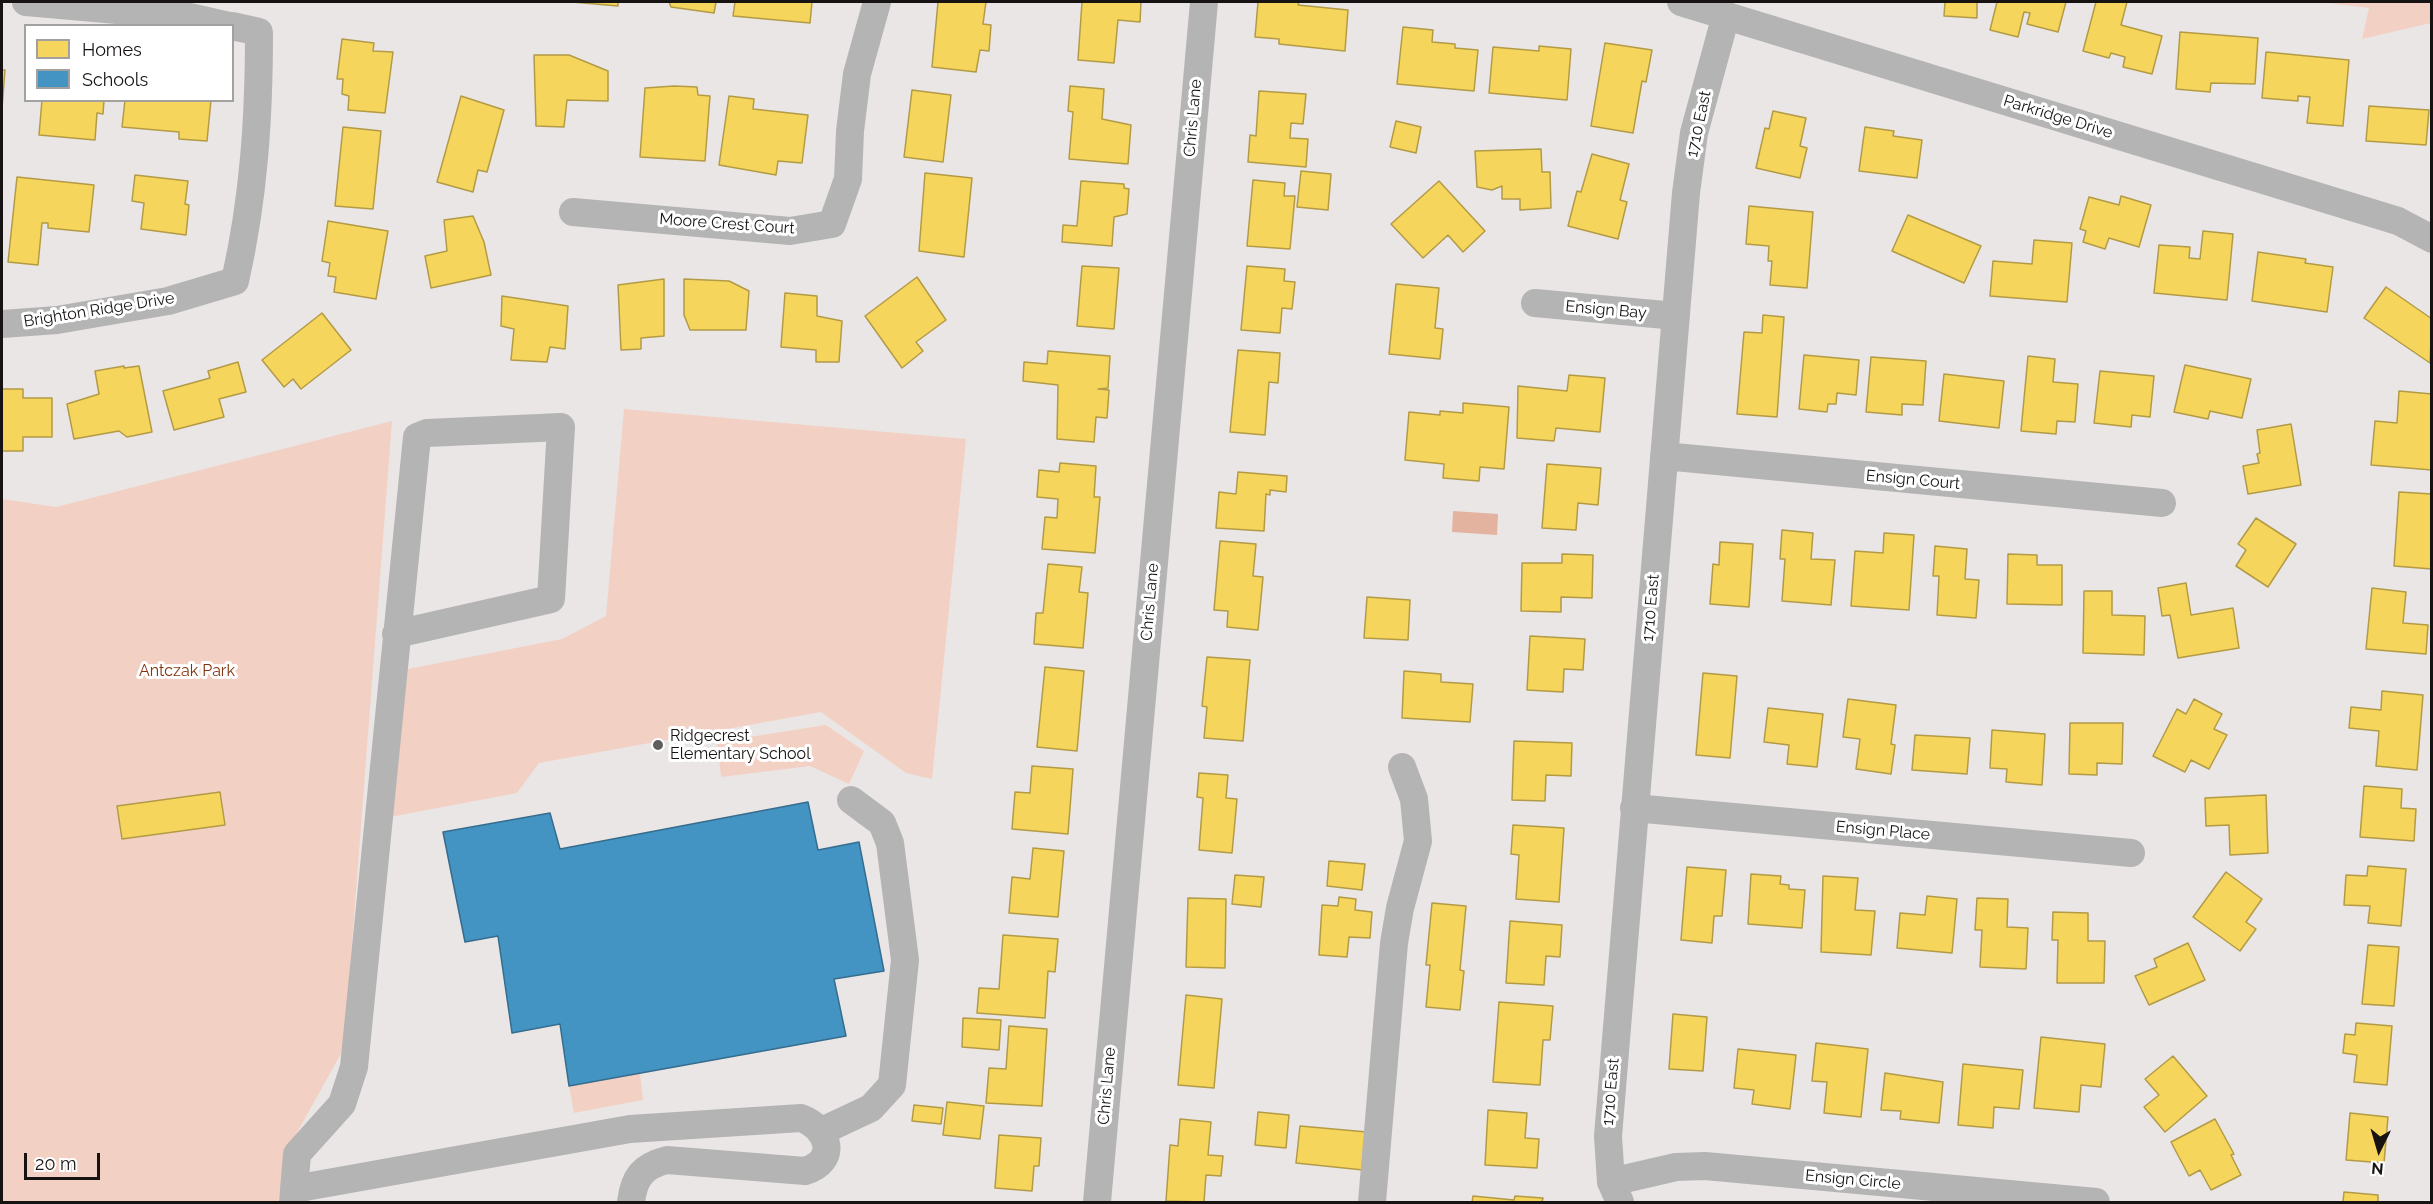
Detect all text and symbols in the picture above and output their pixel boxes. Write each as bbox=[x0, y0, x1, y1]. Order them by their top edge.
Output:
legend bbox=[24, 24, 234, 102]
text: Homes bbox=[82, 39, 142, 60]
text: Schools bbox=[82, 69, 148, 90]
street label: Chris Lane bbox=[1180, 78, 1206, 158]
street label: 1710 East bbox=[1683, 89, 1715, 159]
street label: Parkridge Drive bbox=[2001, 91, 2115, 143]
street label: Moore Crest Court bbox=[659, 210, 795, 238]
street label: Brighton Ridge Drive bbox=[22, 289, 176, 331]
street label: Ensign Bay bbox=[1565, 297, 1647, 323]
street label: Ensign Court bbox=[1865, 466, 1961, 494]
street label: Chris Lane bbox=[1137, 562, 1163, 642]
street label: 1710 East bbox=[1638, 574, 1664, 642]
park label: Antczak Park bbox=[139, 661, 235, 681]
place label: Ridgecrest Elementary School bbox=[670, 726, 810, 764]
marker: Ridgecrest Elementary School bbox=[651, 738, 665, 752]
street label: Ensign Place bbox=[1835, 817, 1931, 845]
street label: Chris Lane bbox=[1094, 1046, 1120, 1126]
street label: 1710 East bbox=[1598, 1058, 1624, 1126]
north arrow bbox=[2349, 1120, 2409, 1180]
scale bar bbox=[27, 1141, 104, 1179]
text: 20 m bbox=[35, 1153, 77, 1174]
text: N bbox=[2370, 1158, 2384, 1178]
street label: Ensign Circle bbox=[1804, 1166, 1902, 1194]

